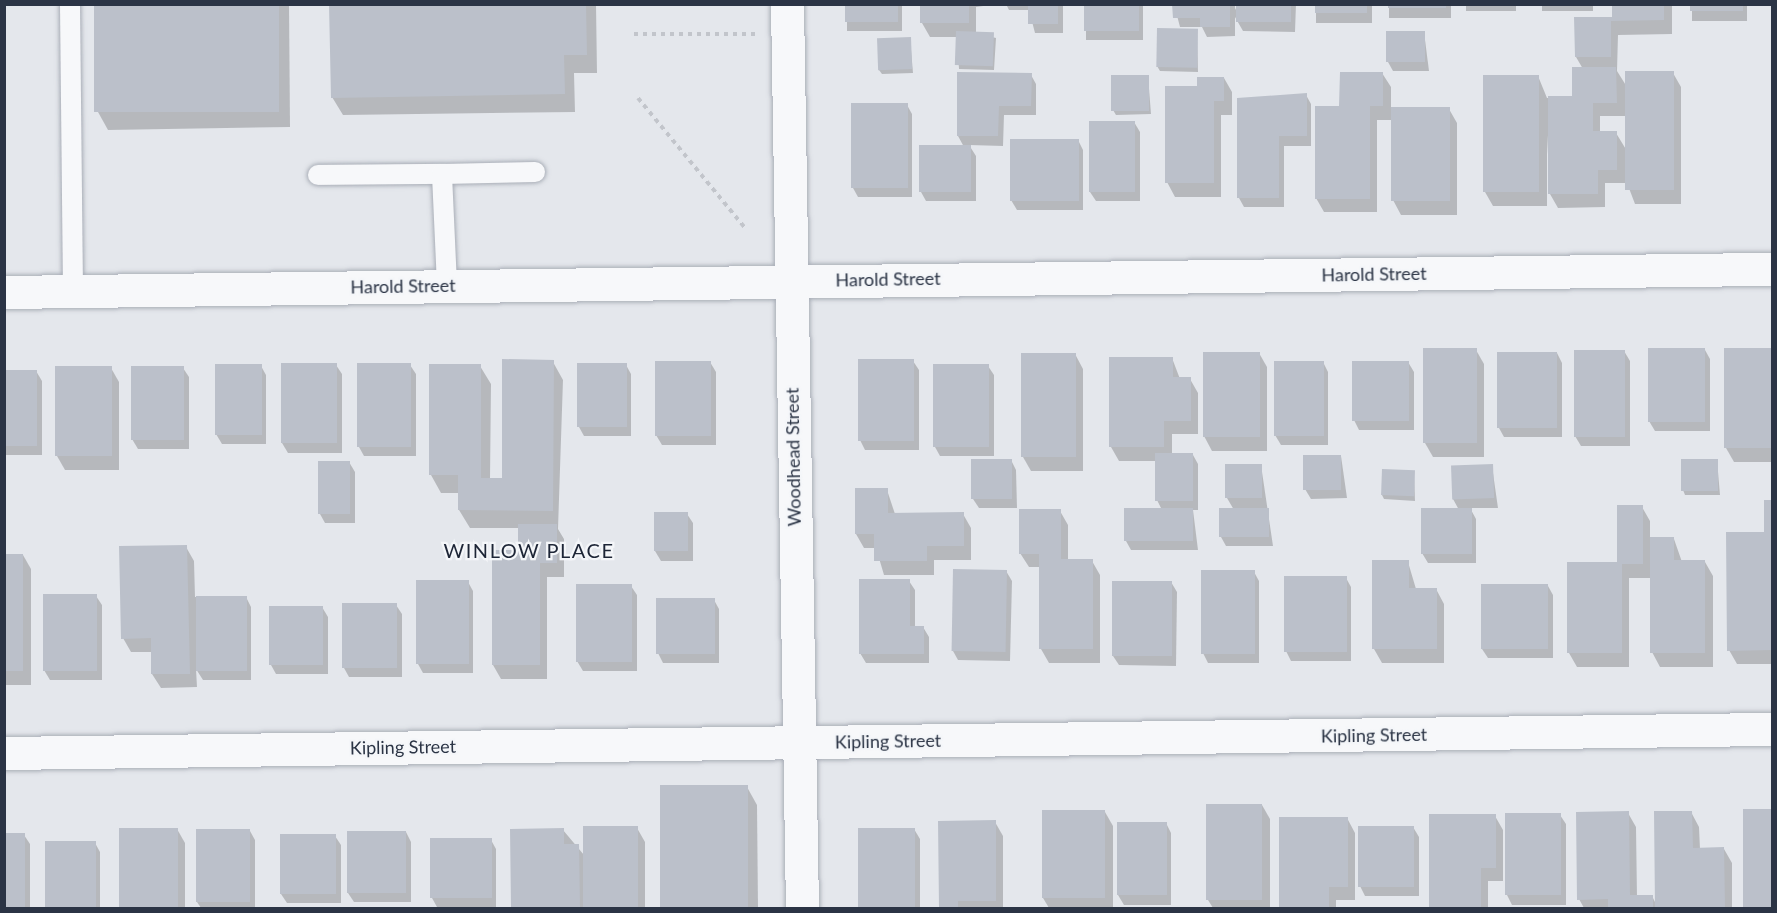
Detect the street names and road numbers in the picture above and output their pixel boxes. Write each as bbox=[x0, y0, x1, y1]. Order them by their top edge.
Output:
street label: Harold Street bbox=[1321, 262, 1427, 286]
street label: Harold Street bbox=[835, 267, 941, 291]
street label: Harold Street bbox=[350, 274, 456, 298]
street label: Woodhead Street bbox=[781, 387, 805, 527]
street label: Kipling Street bbox=[1321, 723, 1427, 747]
street label: Kipling Street bbox=[835, 729, 941, 753]
street label: Kipling Street bbox=[350, 735, 456, 759]

